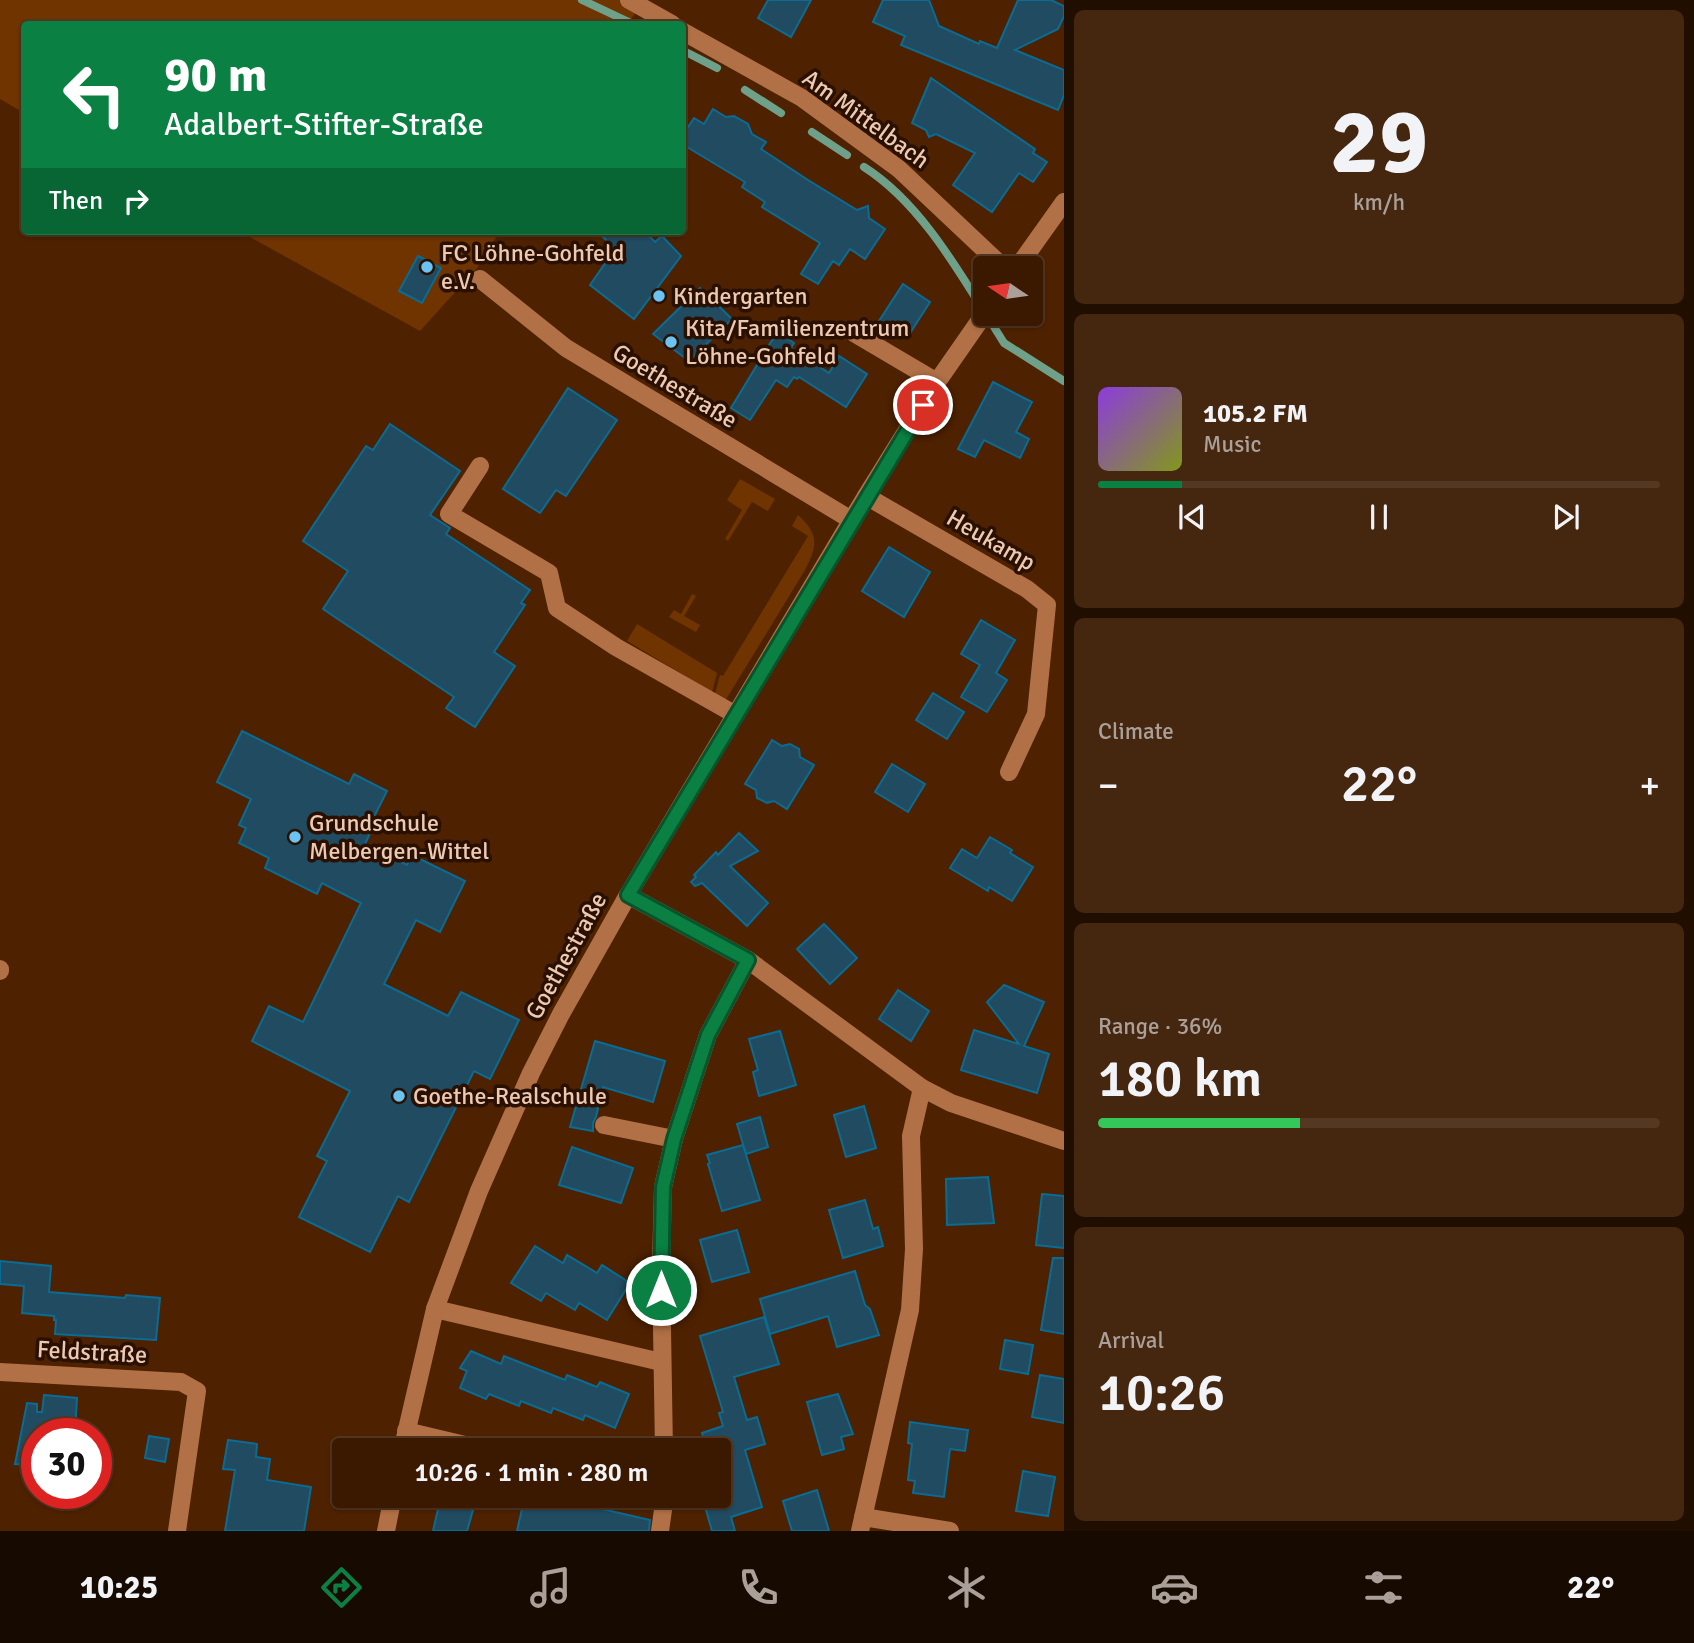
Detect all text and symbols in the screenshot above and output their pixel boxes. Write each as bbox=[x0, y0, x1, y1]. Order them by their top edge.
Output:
text: 90 m bbox=[164, 45, 267, 105]
icon: left bbox=[49, 49, 140, 140]
street label: Am Mittelbach bbox=[797, 63, 935, 175]
text: 29 bbox=[1330, 86, 1428, 199]
text: Adalbert-Stifter-Straße bbox=[164, 105, 484, 144]
icon: right bbox=[117, 182, 155, 220]
text: Then bbox=[49, 185, 103, 217]
text: km/h bbox=[1353, 188, 1405, 217]
place label: FC Löhne-Gohfeld e.V. bbox=[441, 238, 625, 296]
north arrow bbox=[973, 256, 1043, 326]
map controls bbox=[973, 256, 1043, 326]
marker: FC Löhne-Gohfeld e.V. bbox=[419, 259, 435, 275]
place label: Kindergarten bbox=[673, 281, 808, 311]
marker: Kindergarten bbox=[651, 288, 667, 304]
place label: Kita/Familienzentrum Löhne-Gohfeld bbox=[685, 313, 909, 371]
marker: Kita/Familienzentrum Löhne-Gohfeld bbox=[663, 334, 679, 350]
street label: Goethestraße bbox=[607, 337, 743, 435]
pin bbox=[893, 375, 953, 435]
icon: arrive bbox=[904, 386, 942, 424]
text: 105.2 FM bbox=[1203, 398, 1308, 430]
text: Music bbox=[1203, 430, 1261, 459]
icon: previous bbox=[1173, 498, 1211, 536]
icon: pause bbox=[1360, 498, 1398, 536]
icon: next bbox=[1547, 498, 1585, 536]
street label: Heukamp bbox=[941, 503, 1041, 577]
text: Climate bbox=[1098, 717, 1174, 746]
text: 22° bbox=[1341, 752, 1417, 816]
text: − bbox=[1098, 762, 1119, 809]
text: + bbox=[1639, 762, 1660, 809]
place label: Grundschule Melbergen-Wittel bbox=[309, 808, 489, 866]
marker: Grundschule Melbergen-Wittel bbox=[287, 829, 303, 845]
street label: Goethestraße bbox=[519, 887, 613, 1025]
text: Range · 36% bbox=[1098, 1012, 1222, 1041]
text: 180 km bbox=[1098, 1047, 1262, 1111]
place label: Goethe-Realschule bbox=[413, 1081, 607, 1111]
marker: Goethe-Realschule bbox=[391, 1088, 407, 1104]
position arrow bbox=[624, 1253, 698, 1327]
text: Arrival bbox=[1098, 1326, 1164, 1355]
street label: Feldstraße bbox=[36, 1334, 148, 1370]
text: 10:26 bbox=[1098, 1361, 1225, 1425]
speed limit sign: 30 bbox=[21, 1418, 112, 1509]
text: 10:26 · 1 min · 280 m bbox=[415, 1457, 648, 1489]
icon: directions bbox=[317, 1563, 366, 1612]
icon: music bbox=[526, 1563, 575, 1612]
icon: phone bbox=[734, 1563, 783, 1612]
icon: climate bbox=[942, 1563, 991, 1612]
icon: car bbox=[1150, 1563, 1199, 1612]
icon: filters bbox=[1359, 1563, 1408, 1612]
text: 10:25 bbox=[80, 1568, 158, 1607]
text: 22° bbox=[1567, 1568, 1614, 1607]

